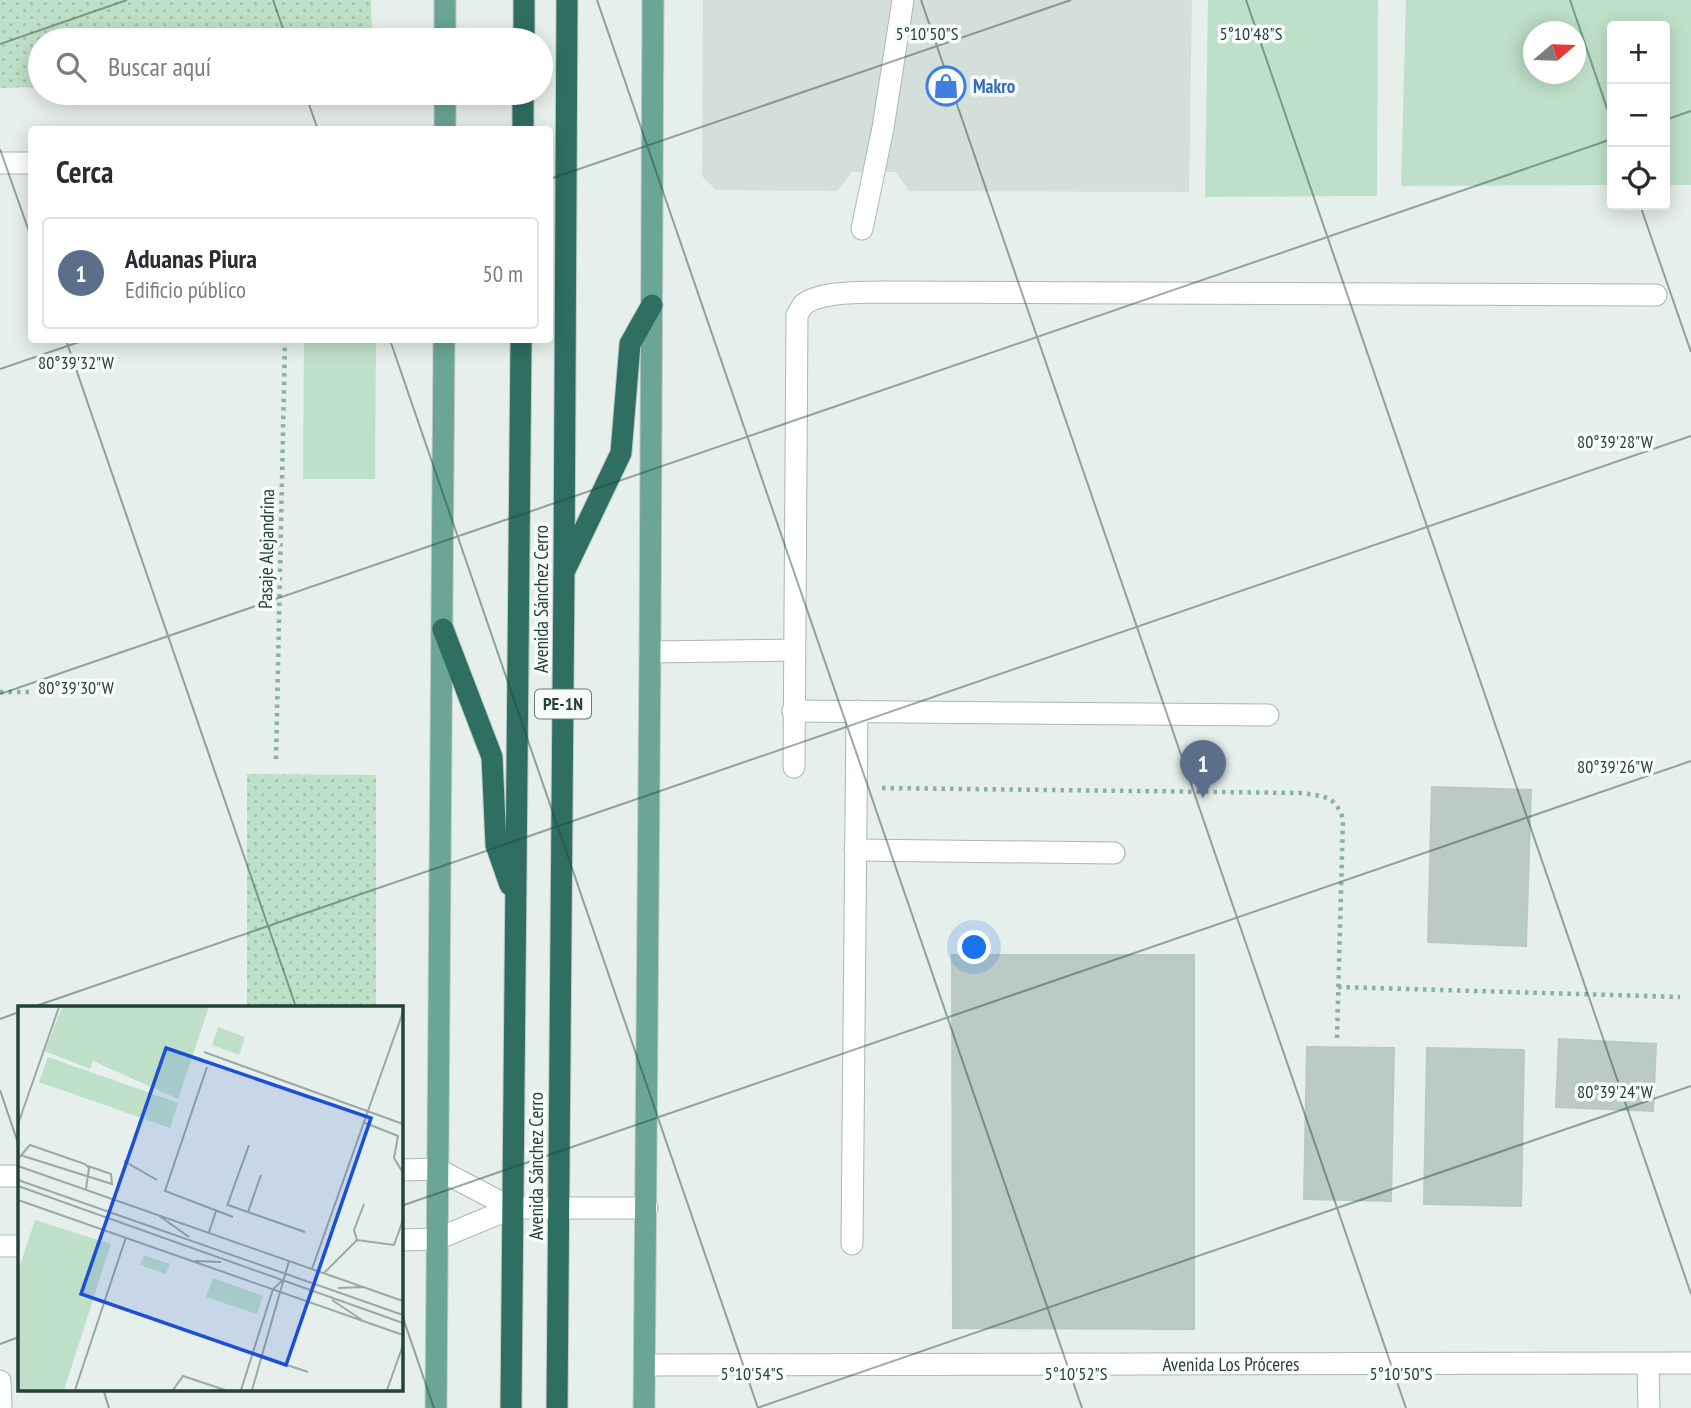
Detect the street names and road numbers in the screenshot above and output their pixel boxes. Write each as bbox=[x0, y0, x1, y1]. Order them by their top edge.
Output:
street label: Pasaje Alejandrina bbox=[253, 489, 279, 609]
street label: Avenida Sánchez Cerro bbox=[529, 525, 553, 673]
road number: PE-1N bbox=[535, 690, 591, 718]
street label: Avenida Sánchez Cerro bbox=[524, 1092, 548, 1240]
street label: Avenida Los Próceres bbox=[1162, 1352, 1300, 1376]

